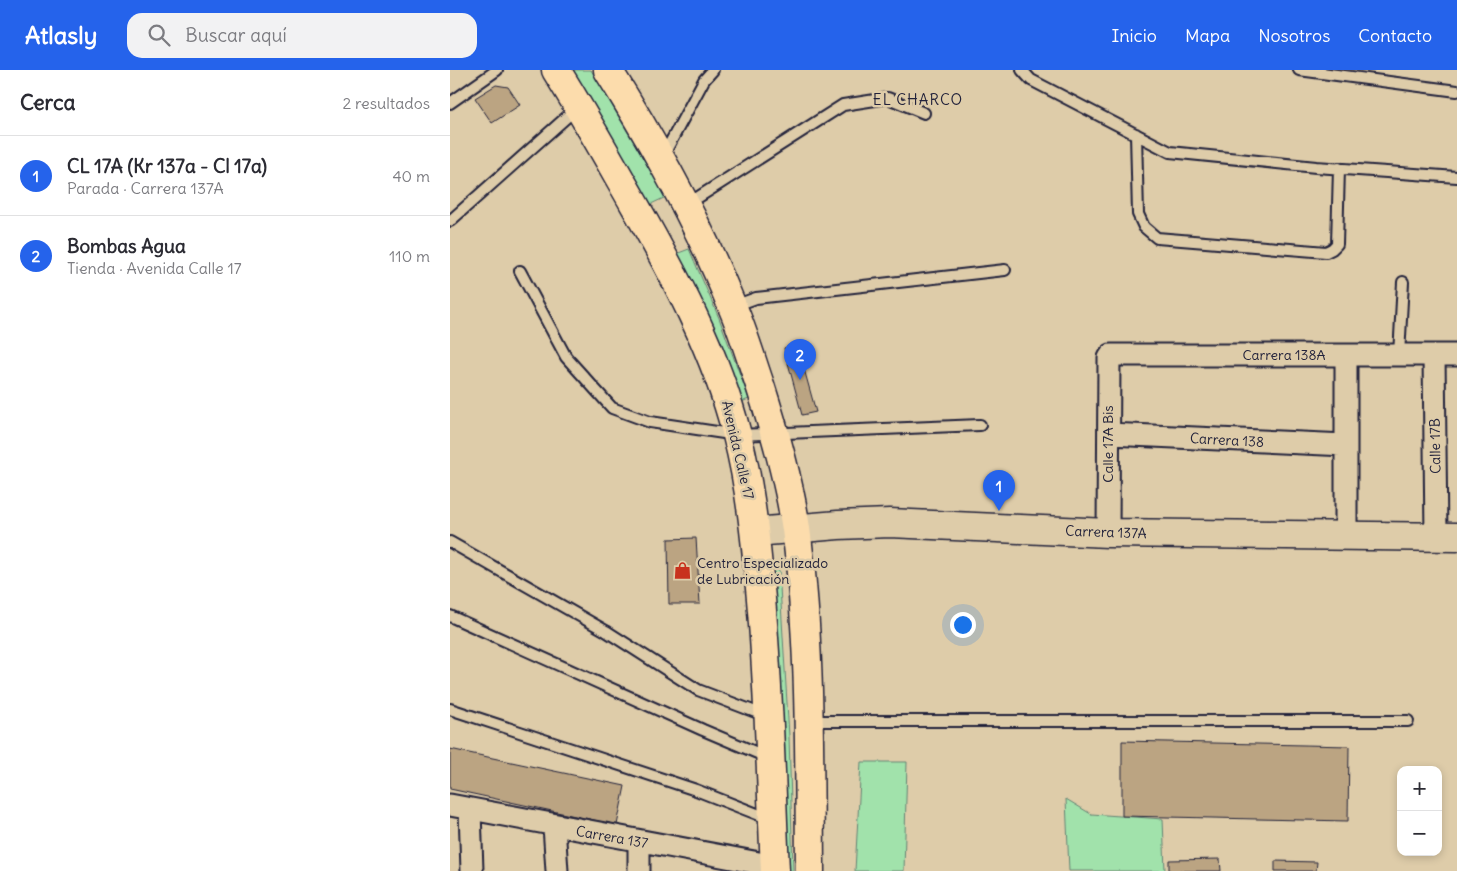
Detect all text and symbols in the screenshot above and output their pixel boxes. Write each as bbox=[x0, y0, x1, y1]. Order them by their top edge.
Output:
search box bbox=[127, 13, 477, 58]
text: Atlasly bbox=[25, 20, 97, 50]
icon: search bbox=[145, 21, 173, 49]
text: Buscar aquí bbox=[185, 23, 287, 47]
text: Inicio bbox=[1111, 24, 1157, 47]
text: Mapa bbox=[1185, 24, 1230, 47]
text: Nosotros bbox=[1258, 24, 1330, 47]
text: Contacto bbox=[1358, 24, 1432, 47]
text: Cerca bbox=[20, 89, 75, 116]
district label: EL CHARCO bbox=[873, 90, 963, 109]
text: 2 resultados bbox=[342, 93, 430, 113]
text: CL 17A (Kr 137a - Cl 17a) bbox=[67, 154, 267, 178]
text: 1 bbox=[33, 166, 39, 186]
text: 40 m bbox=[392, 166, 430, 186]
text: Parada · Carrera 137A bbox=[67, 178, 224, 198]
text: Bombas Agua bbox=[67, 234, 186, 258]
text: 2 bbox=[32, 246, 40, 266]
text: 110 m bbox=[389, 246, 430, 266]
text: Tienda · Avenida Calle 17 bbox=[67, 258, 242, 278]
pin: 2 bbox=[784, 339, 816, 380]
street label: Carrera 138A bbox=[1242, 346, 1326, 364]
street label: Avenida Calle 17 bbox=[718, 399, 758, 501]
street label: Calle 17A Bis bbox=[1099, 405, 1117, 483]
street label: Calle 17B bbox=[1426, 418, 1444, 474]
street label: Carrera 138 bbox=[1190, 429, 1264, 451]
pin: 1 bbox=[983, 470, 1015, 511]
street label: Carrera 137A bbox=[1065, 522, 1147, 542]
place label: Centro Especializado de Lubricación bbox=[697, 554, 828, 588]
shop icon: Centro Especializado de Lubricación bbox=[673, 561, 693, 581]
your location bbox=[950, 612, 976, 638]
map controls bbox=[1397, 766, 1442, 856]
button: + bbox=[1397, 766, 1442, 811]
button: − bbox=[1397, 811, 1442, 856]
street label: Carrera 137 bbox=[575, 822, 650, 852]

